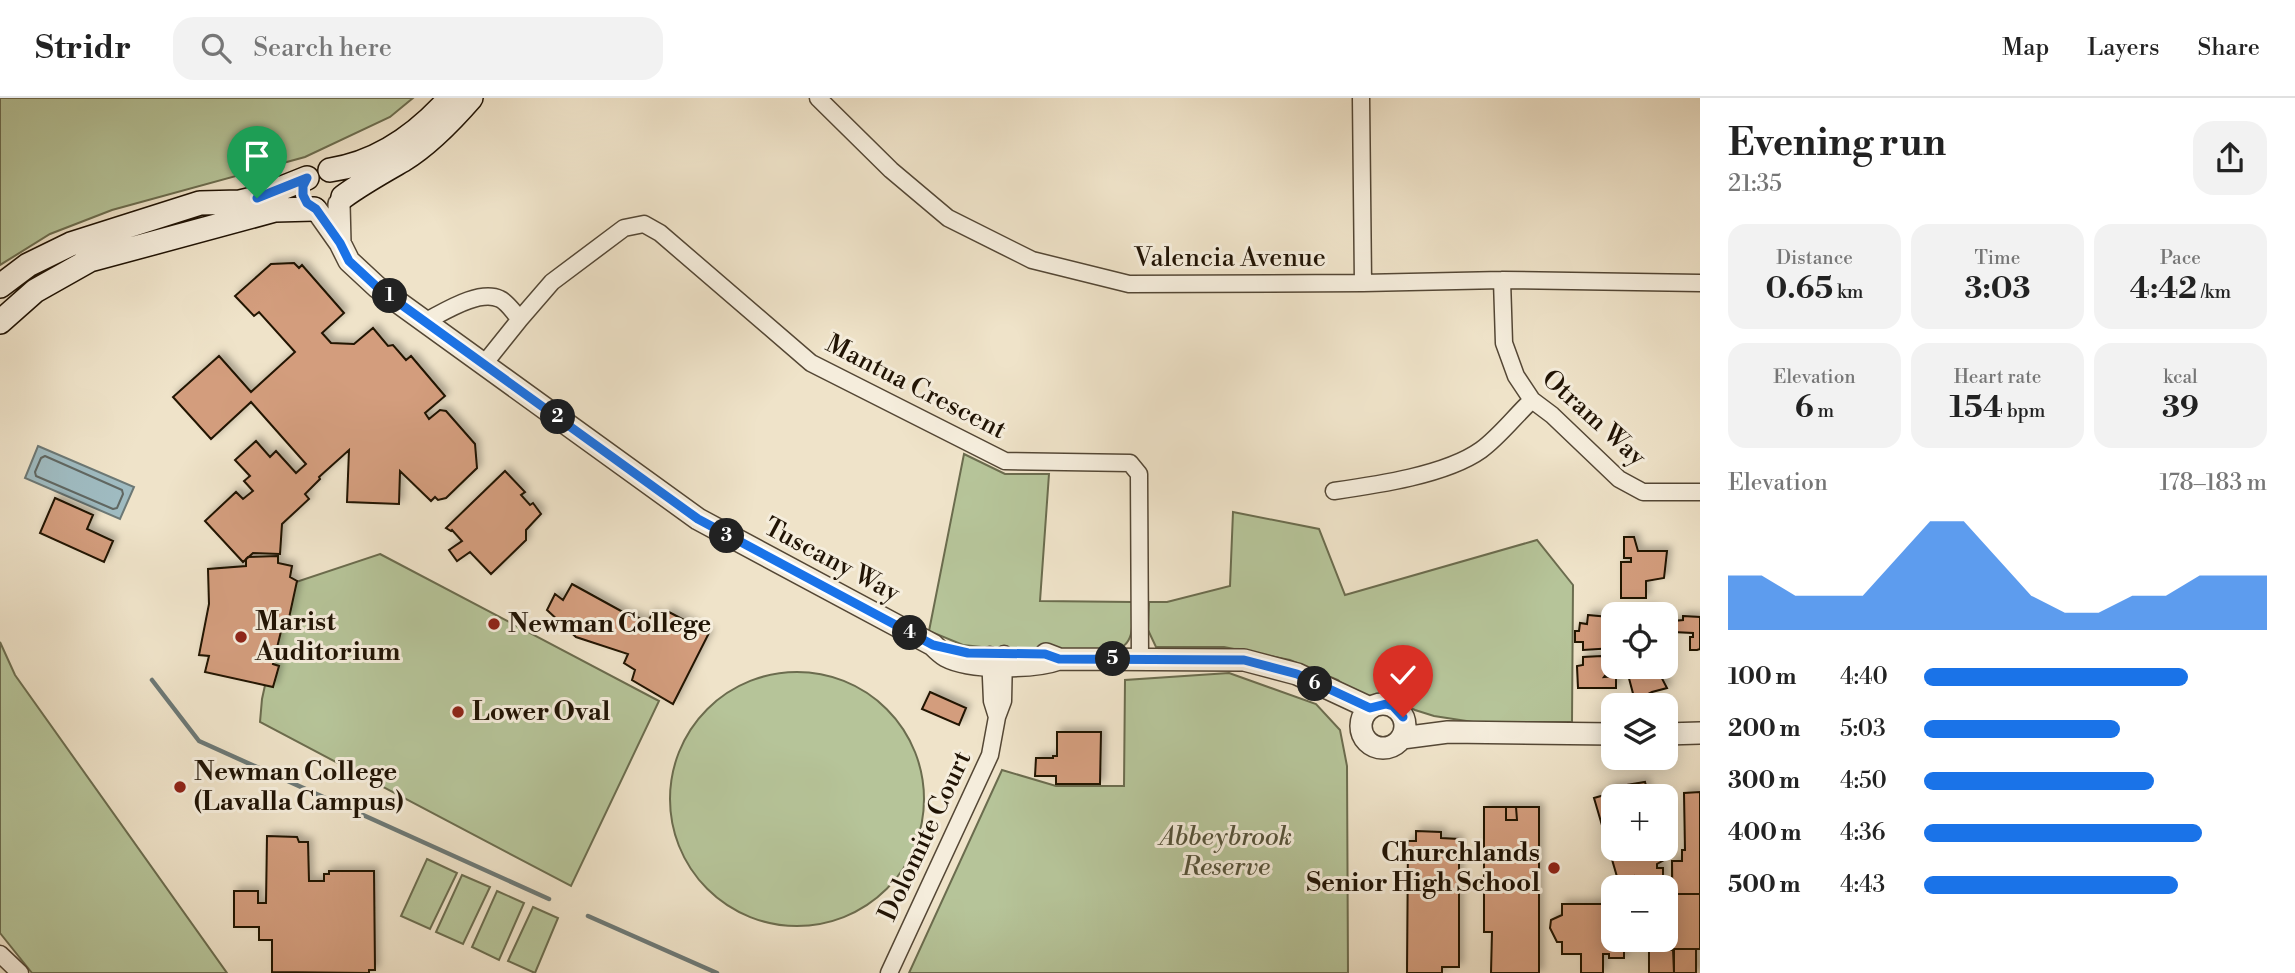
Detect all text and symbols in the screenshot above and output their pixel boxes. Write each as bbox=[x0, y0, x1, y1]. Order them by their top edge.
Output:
search box bbox=[173, 17, 663, 80]
text: Stridr bbox=[35, 28, 131, 69]
icon: search bbox=[197, 29, 235, 67]
text: Search here bbox=[253, 32, 392, 64]
text: Map bbox=[2002, 33, 2049, 63]
text: Layers bbox=[2087, 33, 2159, 63]
text: Share bbox=[2197, 33, 2260, 63]
text: Evening run bbox=[1728, 120, 1946, 167]
button: share bbox=[2193, 121, 2267, 195]
pin bbox=[227, 126, 287, 198]
icon: arrive bbox=[238, 137, 276, 175]
text: 21:35 bbox=[1728, 170, 1782, 198]
street label: Valencia Avenue bbox=[1133, 242, 1326, 274]
text: Distance bbox=[1776, 246, 1853, 270]
text: Time bbox=[1975, 246, 2020, 270]
text: Pace bbox=[2160, 246, 2201, 270]
text: 0.65 bbox=[1765, 270, 1833, 308]
text: 3:03 bbox=[1964, 270, 2031, 308]
text: 4:42 bbox=[2130, 270, 2197, 308]
pin: 1 bbox=[372, 278, 408, 314]
text: km bbox=[1833, 280, 1864, 304]
text: /km bbox=[2197, 280, 2231, 304]
text: 1 bbox=[385, 283, 394, 307]
street label: Mantua Crescent bbox=[820, 328, 1012, 446]
street label: Otram Way bbox=[1535, 363, 1653, 473]
text: Elevation bbox=[1773, 365, 1856, 389]
text: Heart rate bbox=[1954, 365, 2041, 389]
text: kcal bbox=[2163, 365, 2198, 389]
text: 6 bbox=[1795, 389, 1814, 427]
text: 154 bbox=[1950, 389, 2003, 427]
text: 39 bbox=[2162, 389, 2199, 427]
text: m bbox=[1814, 399, 1834, 423]
text: bpm bbox=[2003, 399, 2045, 423]
pin: 2 bbox=[540, 400, 576, 434]
text: 2 bbox=[552, 404, 563, 428]
text: Elevation bbox=[1728, 469, 1828, 497]
text: 178–183 m bbox=[2160, 469, 2267, 497]
street label: Tuscany Way bbox=[759, 511, 906, 609]
pin: 3 bbox=[710, 518, 744, 554]
text: 3 bbox=[721, 523, 732, 547]
map controls bbox=[1601, 602, 1678, 952]
button: locate bbox=[1601, 602, 1678, 679]
place label: Marist Auditorium bbox=[254, 606, 401, 668]
place label: Newman College bbox=[508, 608, 711, 640]
marker: Newman College bbox=[486, 616, 502, 632]
pin: 4 bbox=[892, 616, 928, 650]
text: 4 bbox=[903, 620, 916, 644]
marker: Marist Auditorium bbox=[233, 629, 249, 645]
pin: 5 bbox=[1096, 642, 1130, 676]
pin bbox=[1373, 645, 1433, 717]
text: 5 bbox=[1107, 646, 1118, 670]
icon: check bbox=[1384, 656, 1422, 694]
text: 100 m bbox=[1728, 663, 1796, 691]
text: 4:40 bbox=[1840, 663, 1888, 691]
pin: 6 bbox=[1298, 666, 1332, 702]
text: 6 bbox=[1309, 671, 1320, 695]
button: layers bbox=[1601, 693, 1678, 770]
place label: Lower Oval bbox=[472, 696, 611, 728]
marker: Lower Oval bbox=[450, 704, 466, 720]
text: 200 m bbox=[1728, 715, 1800, 743]
text: 5:03 bbox=[1840, 715, 1886, 743]
street label: Dolomite Court bbox=[872, 746, 978, 926]
place label: Newman College (Lavalla Campus) bbox=[194, 756, 404, 818]
text: 300 m bbox=[1728, 767, 1800, 795]
text: 4:50 bbox=[1840, 767, 1887, 795]
marker: Newman College (Lavalla Campus) bbox=[172, 779, 188, 795]
button: + bbox=[1601, 784, 1678, 861]
text: 400 m bbox=[1728, 819, 1801, 847]
text: 4:36 bbox=[1840, 819, 1886, 847]
park label: Abbeybrook Reserve bbox=[1157, 821, 1292, 883]
place label: Churchlands Senior High School bbox=[1306, 837, 1540, 899]
marker: Churchlands Senior High School bbox=[1546, 860, 1562, 876]
text: 500 m bbox=[1728, 871, 1800, 899]
text: 4:43 bbox=[1840, 871, 1885, 899]
button: − bbox=[1601, 875, 1678, 952]

